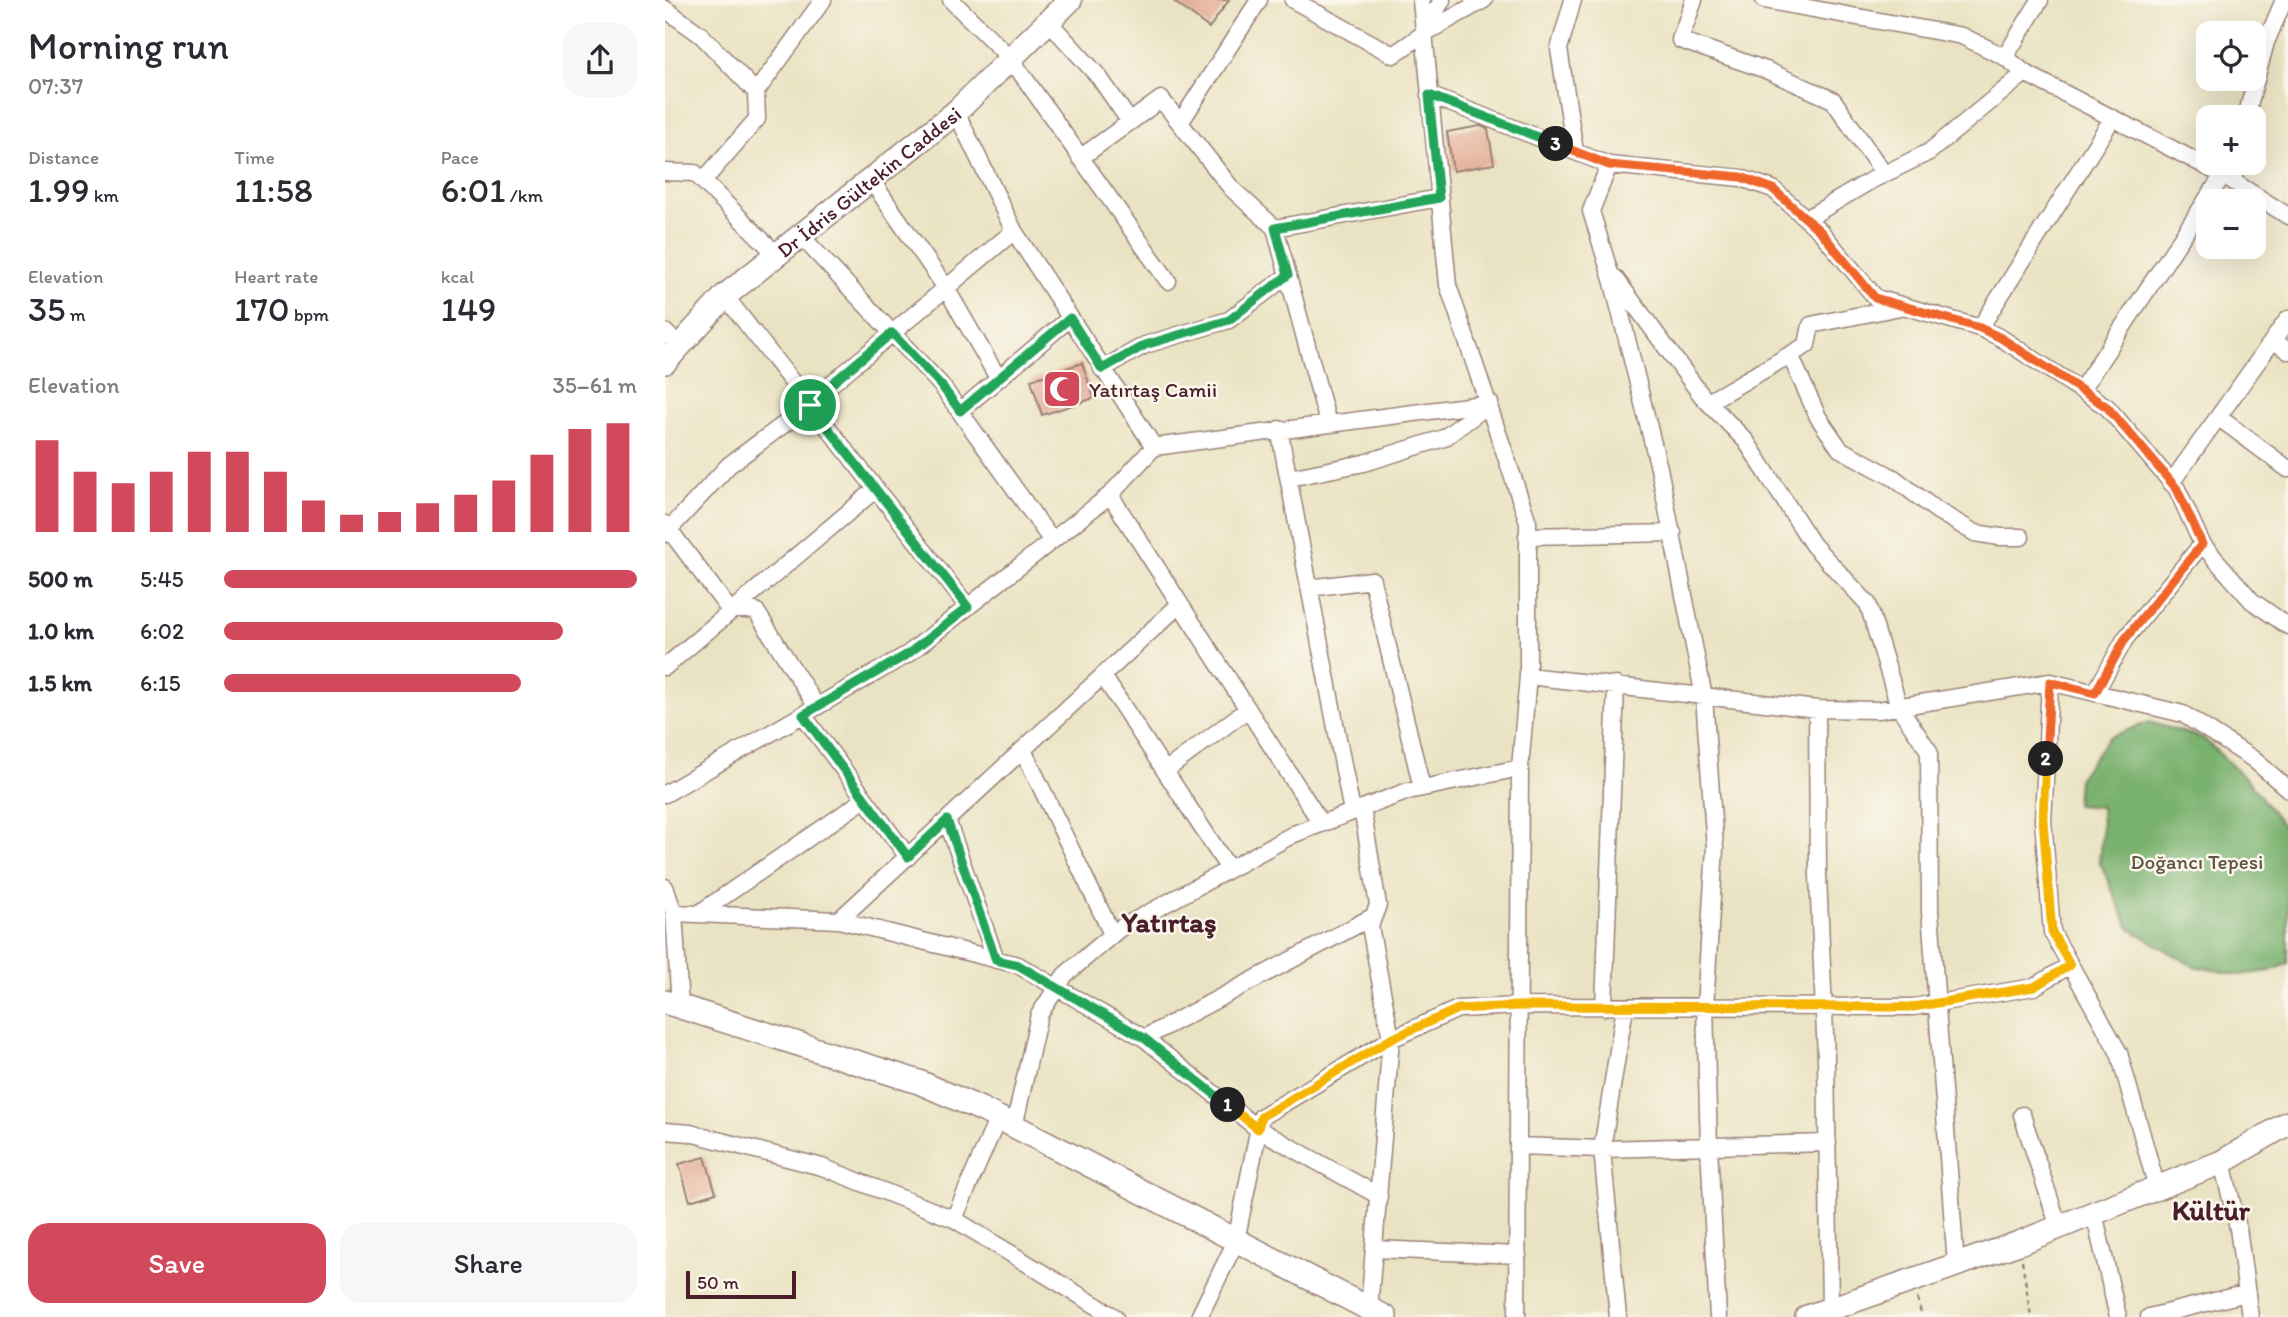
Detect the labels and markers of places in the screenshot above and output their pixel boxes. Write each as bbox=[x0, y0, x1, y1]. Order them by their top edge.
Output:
pin: 3 bbox=[1539, 127, 1573, 162]
mosque icon: Yatırtaş Camii bbox=[1041, 368, 1083, 410]
pin bbox=[780, 375, 840, 435]
place label: Yatırtaş Camii bbox=[1089, 377, 1217, 402]
pin: 2 bbox=[2029, 742, 2063, 776]
pin: 1 bbox=[1211, 1088, 1245, 1122]

